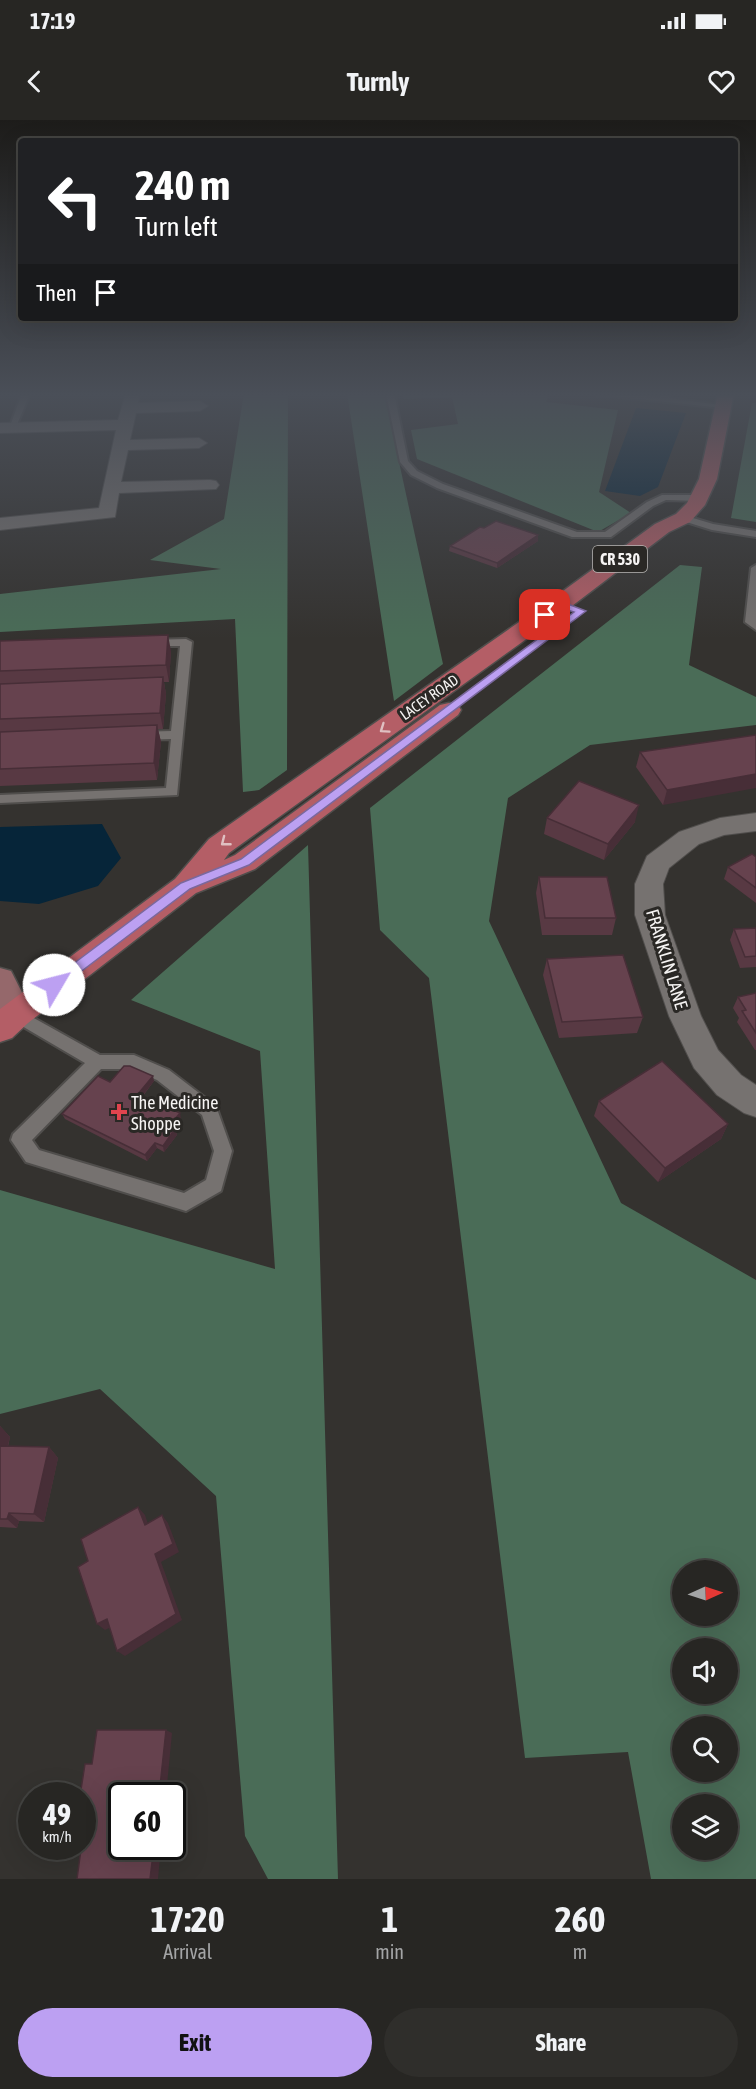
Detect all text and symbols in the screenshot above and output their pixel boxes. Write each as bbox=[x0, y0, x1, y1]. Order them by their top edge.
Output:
text: 17:19 bbox=[30, 8, 75, 34]
icon: back bbox=[18, 65, 51, 98]
icon: heart bbox=[705, 65, 738, 98]
text: Turnly bbox=[347, 66, 409, 97]
text: 240 m bbox=[135, 161, 230, 209]
icon: left bbox=[36, 162, 114, 240]
text: Turn left bbox=[135, 211, 218, 242]
icon: arrive bbox=[89, 276, 122, 309]
text: Then bbox=[36, 280, 77, 306]
road number: CR 530 bbox=[593, 546, 647, 572]
pin bbox=[519, 589, 570, 640]
icon: arrive bbox=[528, 598, 561, 631]
street label: LACEY ROAD bbox=[397, 671, 461, 723]
one-way arrow bbox=[379, 722, 390, 733]
one-way arrow bbox=[220, 835, 231, 846]
street label: FRANKLIN LANE bbox=[642, 907, 692, 1012]
position arrow bbox=[22, 953, 86, 1017]
place label: The Medicine Shoppe bbox=[131, 1092, 218, 1134]
marker: The Medicine Shoppe bbox=[112, 1105, 126, 1119]
north arrow bbox=[672, 1560, 738, 1626]
map controls bbox=[672, 1560, 738, 1860]
button: sound bbox=[672, 1638, 738, 1704]
button: search bbox=[672, 1716, 738, 1782]
speed limit sign: 60 bbox=[108, 1782, 186, 1860]
button: layers bbox=[672, 1794, 738, 1860]
text: 49 bbox=[43, 1797, 71, 1831]
text: km/h bbox=[42, 1828, 72, 1845]
text: 17:20 bbox=[151, 1898, 225, 1940]
text: 1 bbox=[381, 1898, 398, 1940]
text: 260 bbox=[555, 1898, 605, 1940]
text: Arrival bbox=[163, 1940, 212, 1963]
text: min bbox=[375, 1940, 404, 1963]
text: m bbox=[573, 1940, 587, 1963]
button: Exit bbox=[18, 2008, 372, 2077]
button: Share bbox=[384, 2008, 738, 2077]

